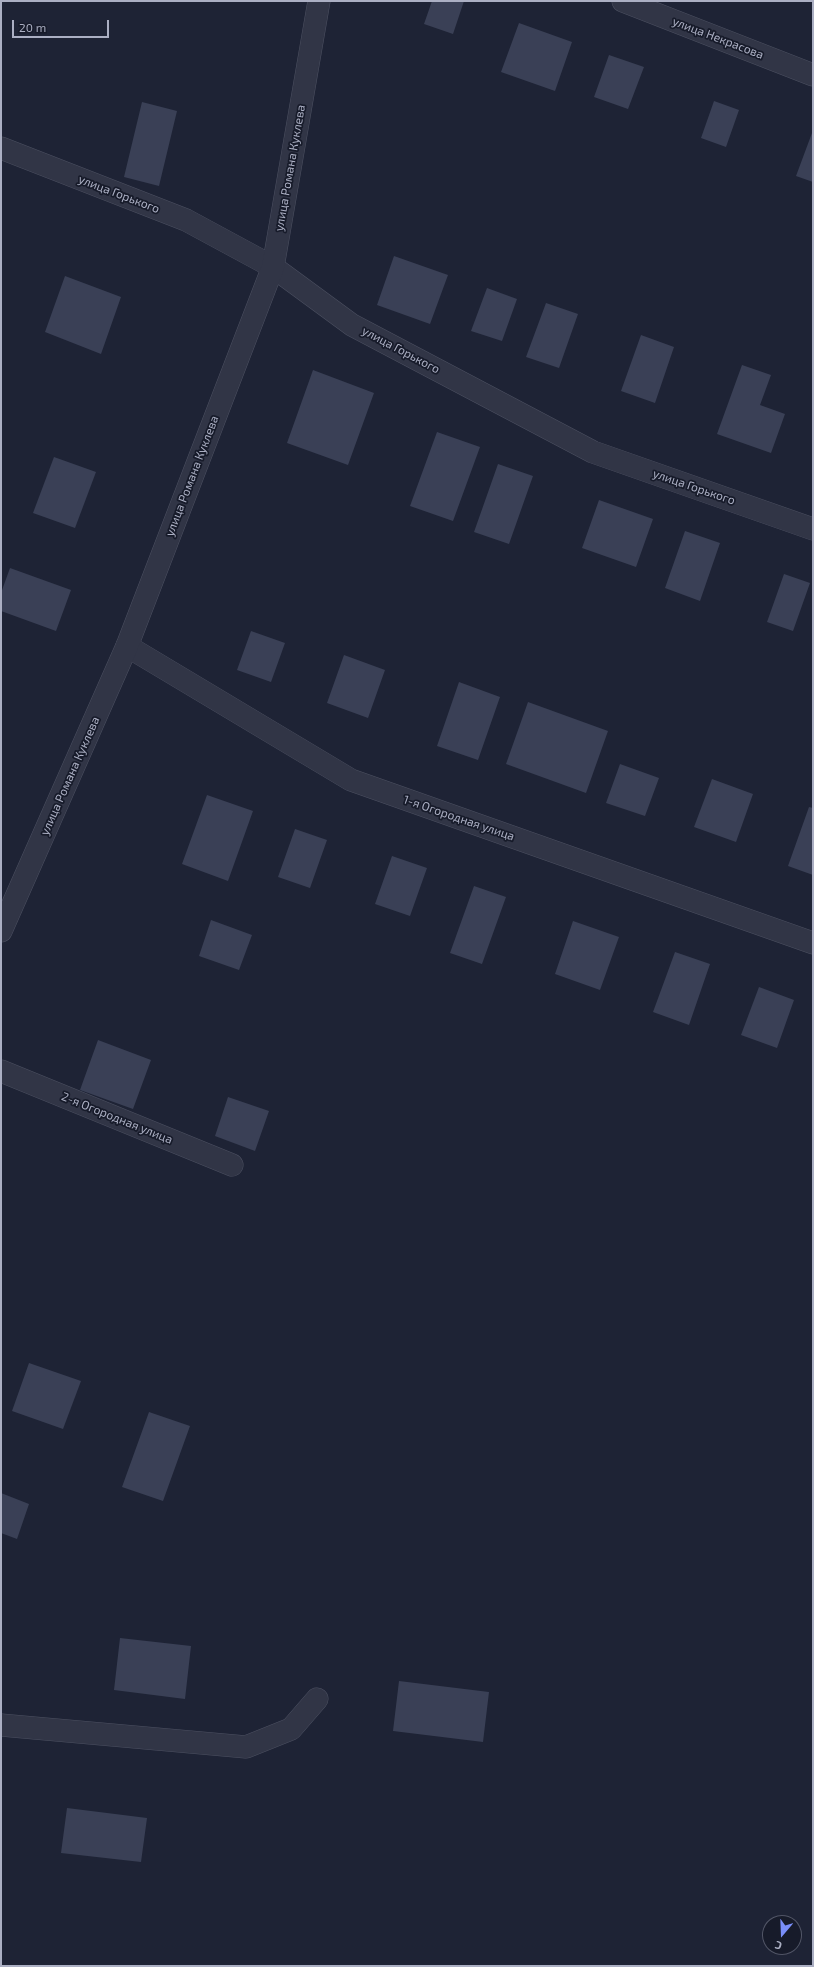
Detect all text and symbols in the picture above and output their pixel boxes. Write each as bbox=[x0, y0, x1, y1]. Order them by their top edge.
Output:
scale bar bbox=[14, 12, 111, 38]
street label: улица Некрасова bbox=[670, 14, 766, 62]
text: 20 m bbox=[19, 20, 46, 34]
street label: улица Романа Куклева bbox=[272, 104, 308, 232]
street label: улица Горького bbox=[76, 172, 162, 216]
street label: улица Горького bbox=[360, 323, 442, 377]
street label: улица Романа Куклева bbox=[162, 414, 222, 538]
street label: улица Горького bbox=[651, 466, 737, 508]
street label: улица Романа Куклева bbox=[37, 714, 103, 838]
street label: 1-я Огородная улица bbox=[401, 792, 517, 844]
street label: 2-я Огородная улица bbox=[59, 1089, 175, 1147]
north arrow bbox=[762, 1915, 802, 1955]
text: С bbox=[773, 1939, 783, 1953]

